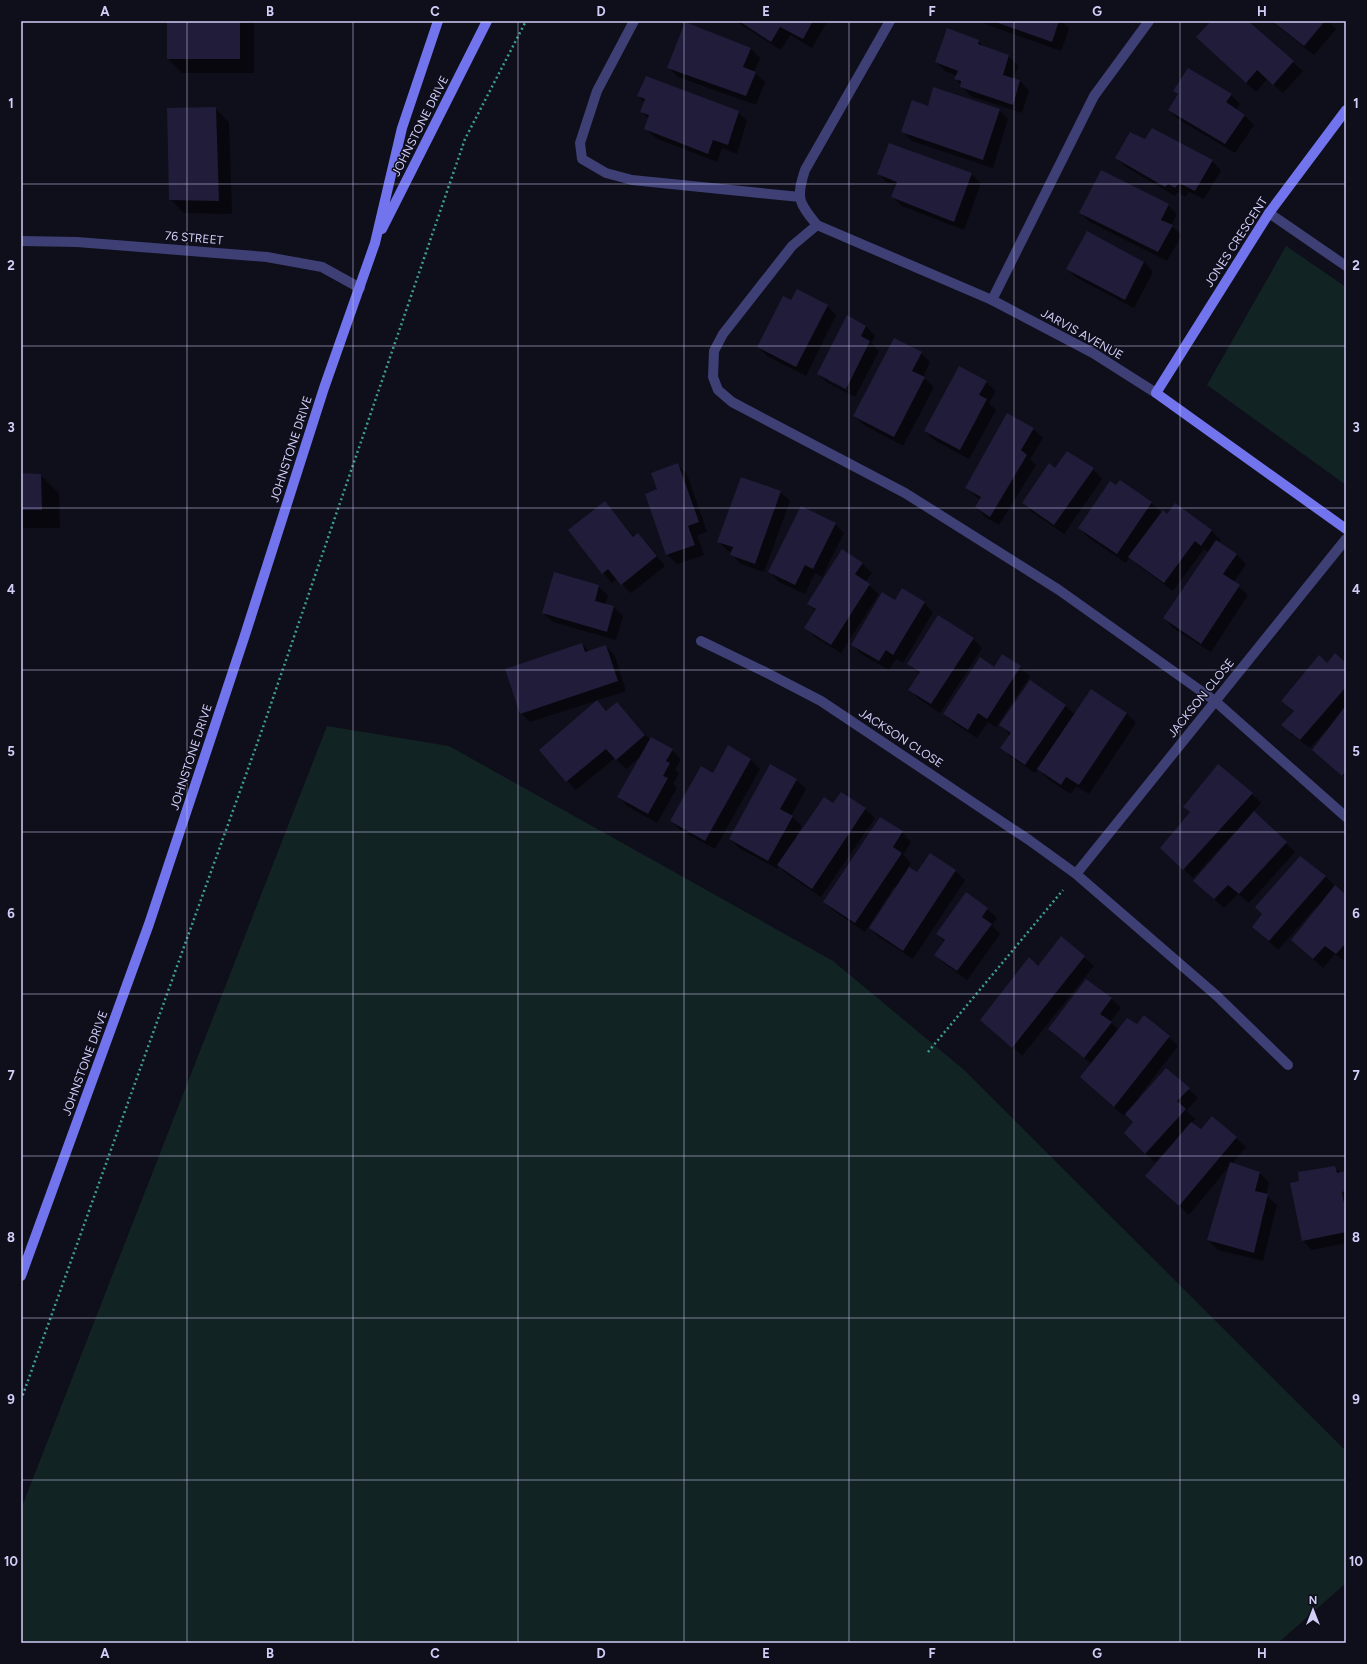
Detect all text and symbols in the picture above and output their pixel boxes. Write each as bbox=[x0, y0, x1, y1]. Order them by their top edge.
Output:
text: A bbox=[100, 4, 110, 19]
text: B bbox=[266, 4, 274, 19]
text: C bbox=[430, 4, 440, 19]
text: D bbox=[596, 4, 606, 19]
text: E bbox=[762, 4, 770, 19]
text: F bbox=[928, 4, 936, 19]
text: G bbox=[1092, 4, 1102, 19]
text: H bbox=[1257, 4, 1267, 19]
street label: JOHNSTONE DRIVE bbox=[389, 73, 451, 179]
text: 1 bbox=[8, 96, 14, 111]
text: 1 bbox=[1353, 96, 1359, 111]
street label: JONES CRESCENT bbox=[1202, 194, 1271, 290]
street label: 76 STREET bbox=[164, 228, 224, 248]
text: 2 bbox=[7, 258, 15, 273]
text: 2 bbox=[1352, 258, 1360, 273]
street label: JARVIS AVENUE bbox=[1039, 306, 1125, 362]
street label: JOHNSTONE DRIVE bbox=[267, 394, 315, 504]
text: 3 bbox=[7, 420, 15, 435]
text: 3 bbox=[1352, 420, 1360, 435]
text: 4 bbox=[7, 582, 15, 597]
text: 4 bbox=[1352, 582, 1360, 597]
street label: JACKSON CLOSE bbox=[1165, 656, 1237, 740]
street label: JOHNSTONE DRIVE bbox=[167, 702, 215, 812]
street label: JACKSON CLOSE bbox=[856, 706, 946, 770]
text: 5 bbox=[7, 744, 15, 759]
text: 5 bbox=[1352, 744, 1360, 759]
text: 6 bbox=[7, 906, 15, 921]
text: 6 bbox=[1352, 906, 1360, 921]
street label: JOHNSTONE DRIVE bbox=[59, 1008, 111, 1118]
text: 7 bbox=[7, 1068, 15, 1083]
text: 7 bbox=[1352, 1068, 1360, 1083]
text: 8 bbox=[7, 1230, 15, 1245]
text: 8 bbox=[1352, 1230, 1360, 1245]
text: 9 bbox=[7, 1392, 15, 1407]
text: 9 bbox=[1352, 1392, 1360, 1407]
text: 10 bbox=[4, 1554, 18, 1569]
text: 10 bbox=[1349, 1554, 1363, 1569]
north arrow bbox=[1293, 1590, 1333, 1630]
text: N bbox=[1309, 1594, 1317, 1607]
text: A bbox=[100, 1646, 110, 1661]
text: B bbox=[266, 1646, 274, 1661]
text: C bbox=[430, 1646, 440, 1661]
text: D bbox=[596, 1646, 606, 1661]
text: E bbox=[762, 1646, 770, 1661]
text: F bbox=[928, 1646, 936, 1661]
text: G bbox=[1092, 1646, 1102, 1661]
text: H bbox=[1257, 1646, 1267, 1661]

